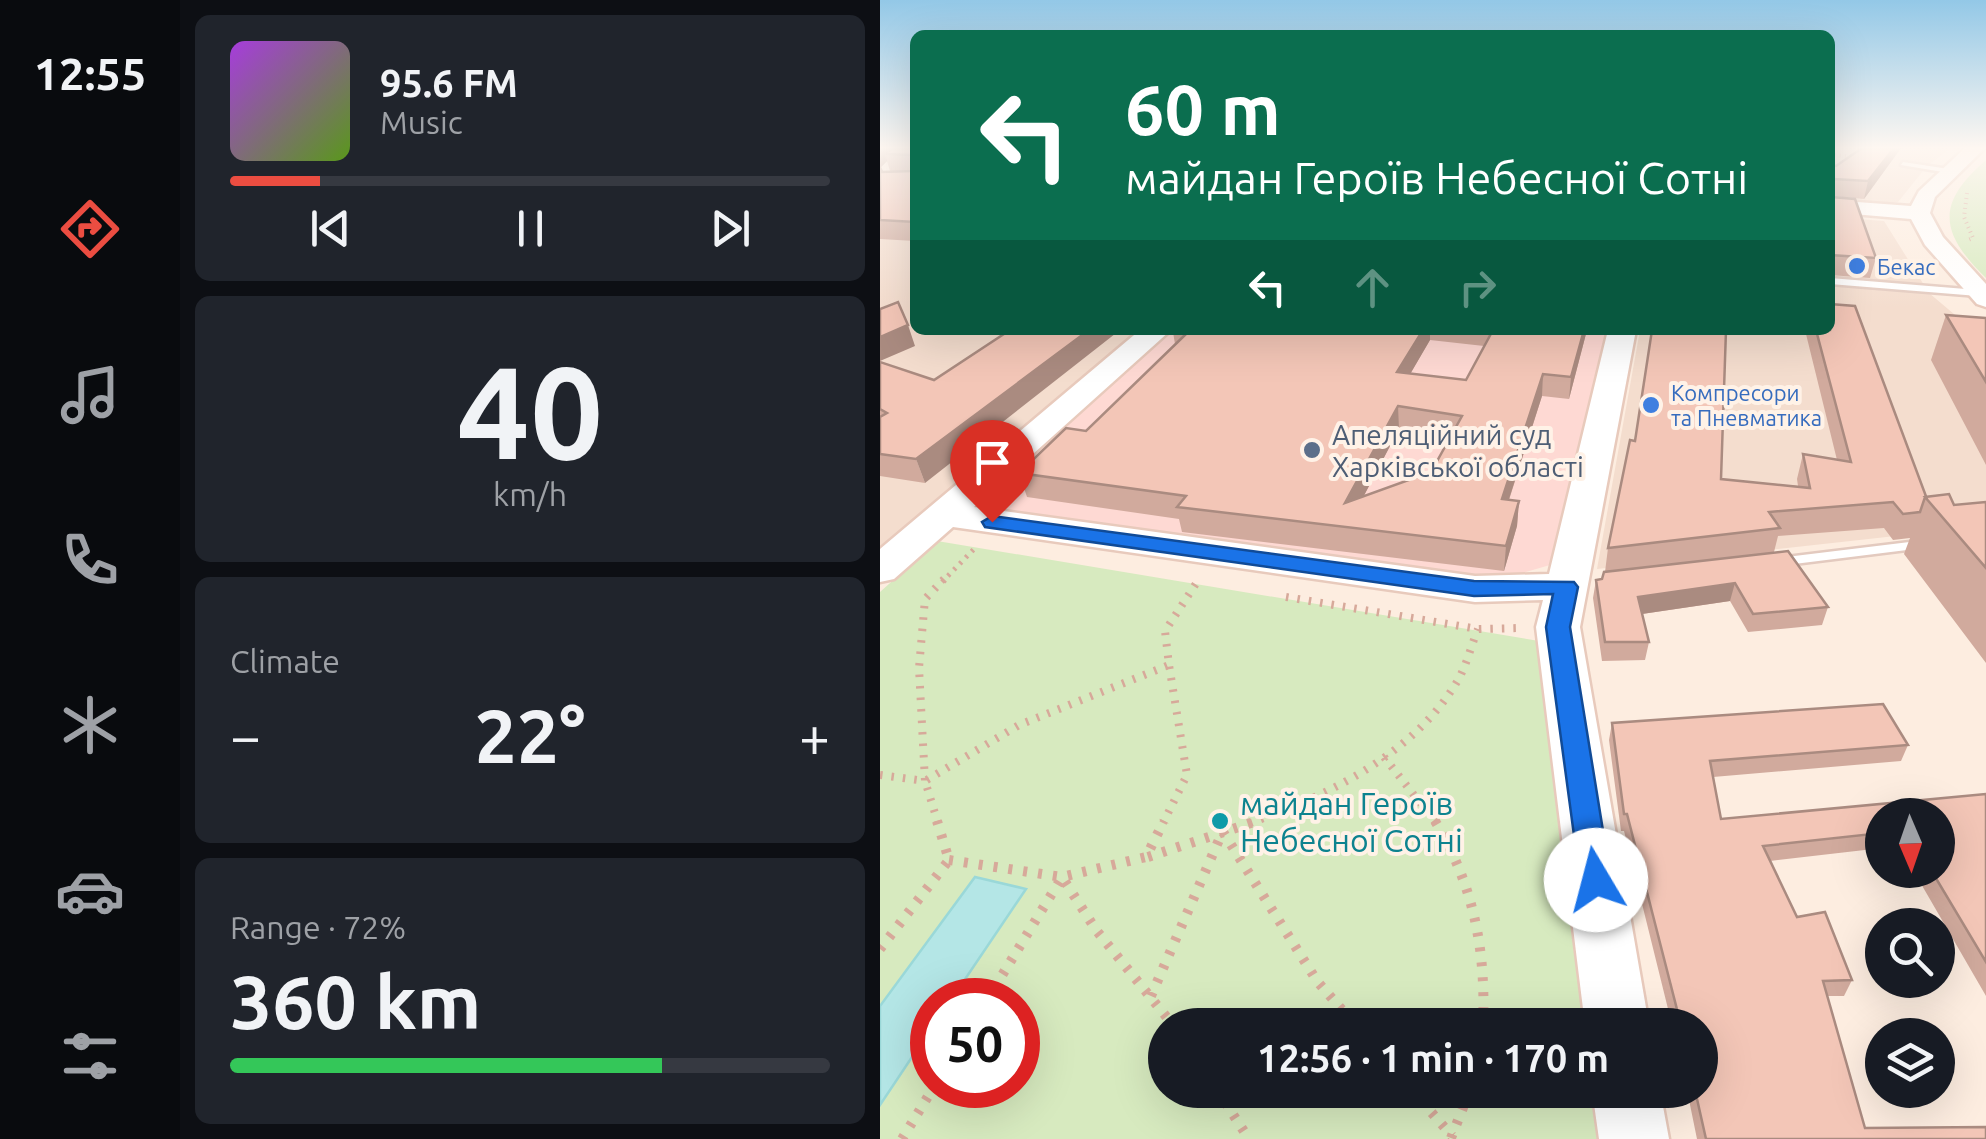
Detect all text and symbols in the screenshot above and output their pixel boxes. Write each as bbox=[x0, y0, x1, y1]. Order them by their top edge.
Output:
text: 12:55 bbox=[34, 48, 146, 99]
text: 95.6 FM bbox=[380, 62, 518, 104]
icon: left bbox=[960, 70, 1090, 200]
text: 60 m bbox=[1125, 70, 1281, 148]
text: Music bbox=[380, 104, 463, 140]
text: майдан Героїв Небесної Сотні bbox=[1125, 152, 1748, 203]
icon: directions bbox=[55, 194, 125, 264]
icon: previous bbox=[303, 201, 358, 256]
icon: pause bbox=[503, 201, 558, 256]
icon: next bbox=[703, 201, 758, 256]
place label: Бекас bbox=[1877, 254, 1936, 279]
marker: Бекас bbox=[1846, 255, 1868, 277]
icon: left bbox=[1240, 260, 1295, 315]
icon: ahead bbox=[1345, 260, 1400, 315]
icon: right bbox=[1450, 260, 1505, 315]
text: 40 bbox=[457, 338, 603, 484]
icon: music bbox=[55, 360, 125, 430]
place label: Компресори та Пневматика bbox=[1671, 380, 1822, 430]
marker: Компресори та Пневматика bbox=[1640, 394, 1662, 416]
place label: Апеляційний суд Харківської області bbox=[1332, 419, 1584, 482]
pin bbox=[950, 420, 1035, 523]
icon: arrive bbox=[965, 435, 1020, 490]
marker: Апеляційний суд Харківської області bbox=[1301, 439, 1323, 461]
text: km/h bbox=[493, 476, 567, 512]
icon: phone bbox=[55, 525, 125, 595]
text: Climate bbox=[230, 643, 340, 679]
icon: climate bbox=[55, 690, 125, 760]
text: 22° bbox=[474, 693, 586, 777]
text: − bbox=[230, 705, 261, 766]
text: + bbox=[799, 705, 830, 766]
place label: майдан Героїв Небесної Сотні bbox=[1240, 785, 1463, 858]
north arrow bbox=[1865, 798, 1955, 888]
map controls bbox=[1865, 798, 1955, 1108]
marker: майдан Героїв Небесної Сотні bbox=[1209, 810, 1231, 832]
position arrow bbox=[1544, 828, 1648, 932]
icon: car bbox=[55, 856, 125, 926]
button: search bbox=[1865, 908, 1955, 998]
text: Range · 72% bbox=[230, 909, 406, 945]
text: 360 km bbox=[230, 959, 481, 1043]
speed limit sign: 50 bbox=[910, 978, 1040, 1108]
button: layers bbox=[1865, 1018, 1955, 1108]
icon: filters bbox=[55, 1021, 125, 1091]
text: 12:56 · 1 min · 170 m bbox=[1257, 1037, 1609, 1079]

